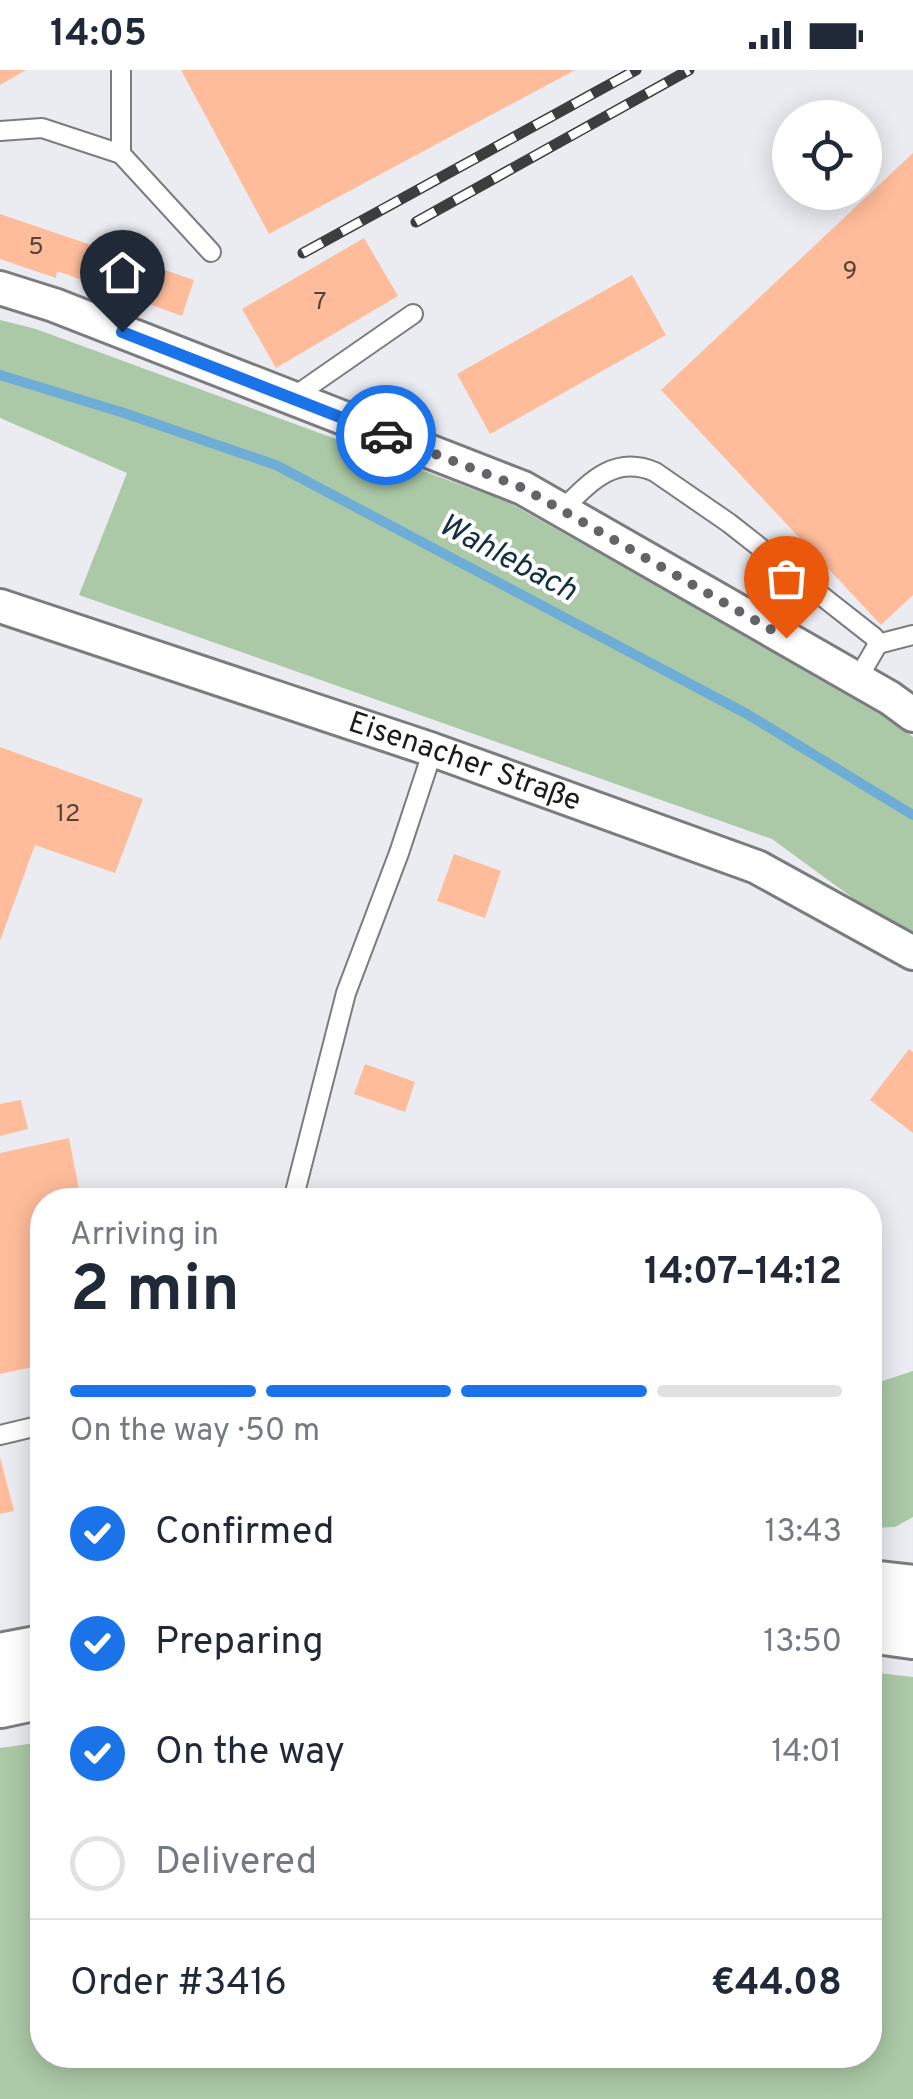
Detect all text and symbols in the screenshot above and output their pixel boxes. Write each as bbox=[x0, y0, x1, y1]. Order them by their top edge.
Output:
text: 14:05 bbox=[50, 11, 147, 60]
map controls bbox=[772, 100, 882, 210]
button: locate bbox=[772, 100, 882, 210]
pin bbox=[80, 230, 165, 333]
house number: 5 bbox=[28, 232, 44, 264]
icon: home bbox=[95, 245, 150, 300]
house number: 9 bbox=[843, 256, 857, 288]
house number: 7 bbox=[313, 287, 327, 319]
courier bbox=[336, 385, 436, 485]
icon: car bbox=[359, 408, 414, 463]
water label: Wahlebach bbox=[431, 506, 583, 612]
pin bbox=[744, 536, 829, 639]
icon: bag bbox=[759, 551, 814, 606]
street label: Eisenacher Straße bbox=[343, 705, 586, 820]
house number: 12 bbox=[56, 799, 80, 831]
text: Arriving in bbox=[70, 1216, 219, 1256]
text: 14:07–14:12 bbox=[644, 1249, 842, 1298]
text: 2 min bbox=[70, 1252, 240, 1334]
text: On the way · 50 m bbox=[70, 1412, 320, 1452]
icon: check bbox=[70, 1506, 125, 1561]
text: Confirmed bbox=[155, 1509, 334, 1558]
text: 13:43 bbox=[764, 1513, 842, 1553]
icon: check bbox=[70, 1616, 125, 1671]
text: Preparing bbox=[155, 1619, 324, 1668]
text: 13:50 bbox=[763, 1623, 842, 1663]
icon: check bbox=[70, 1726, 125, 1781]
text: On the way bbox=[155, 1729, 345, 1778]
text: 14:01 bbox=[771, 1733, 842, 1773]
text: Delivered bbox=[155, 1839, 317, 1888]
text: Order #3416 bbox=[70, 1960, 287, 2009]
text: €44.08 bbox=[711, 1960, 842, 2009]

